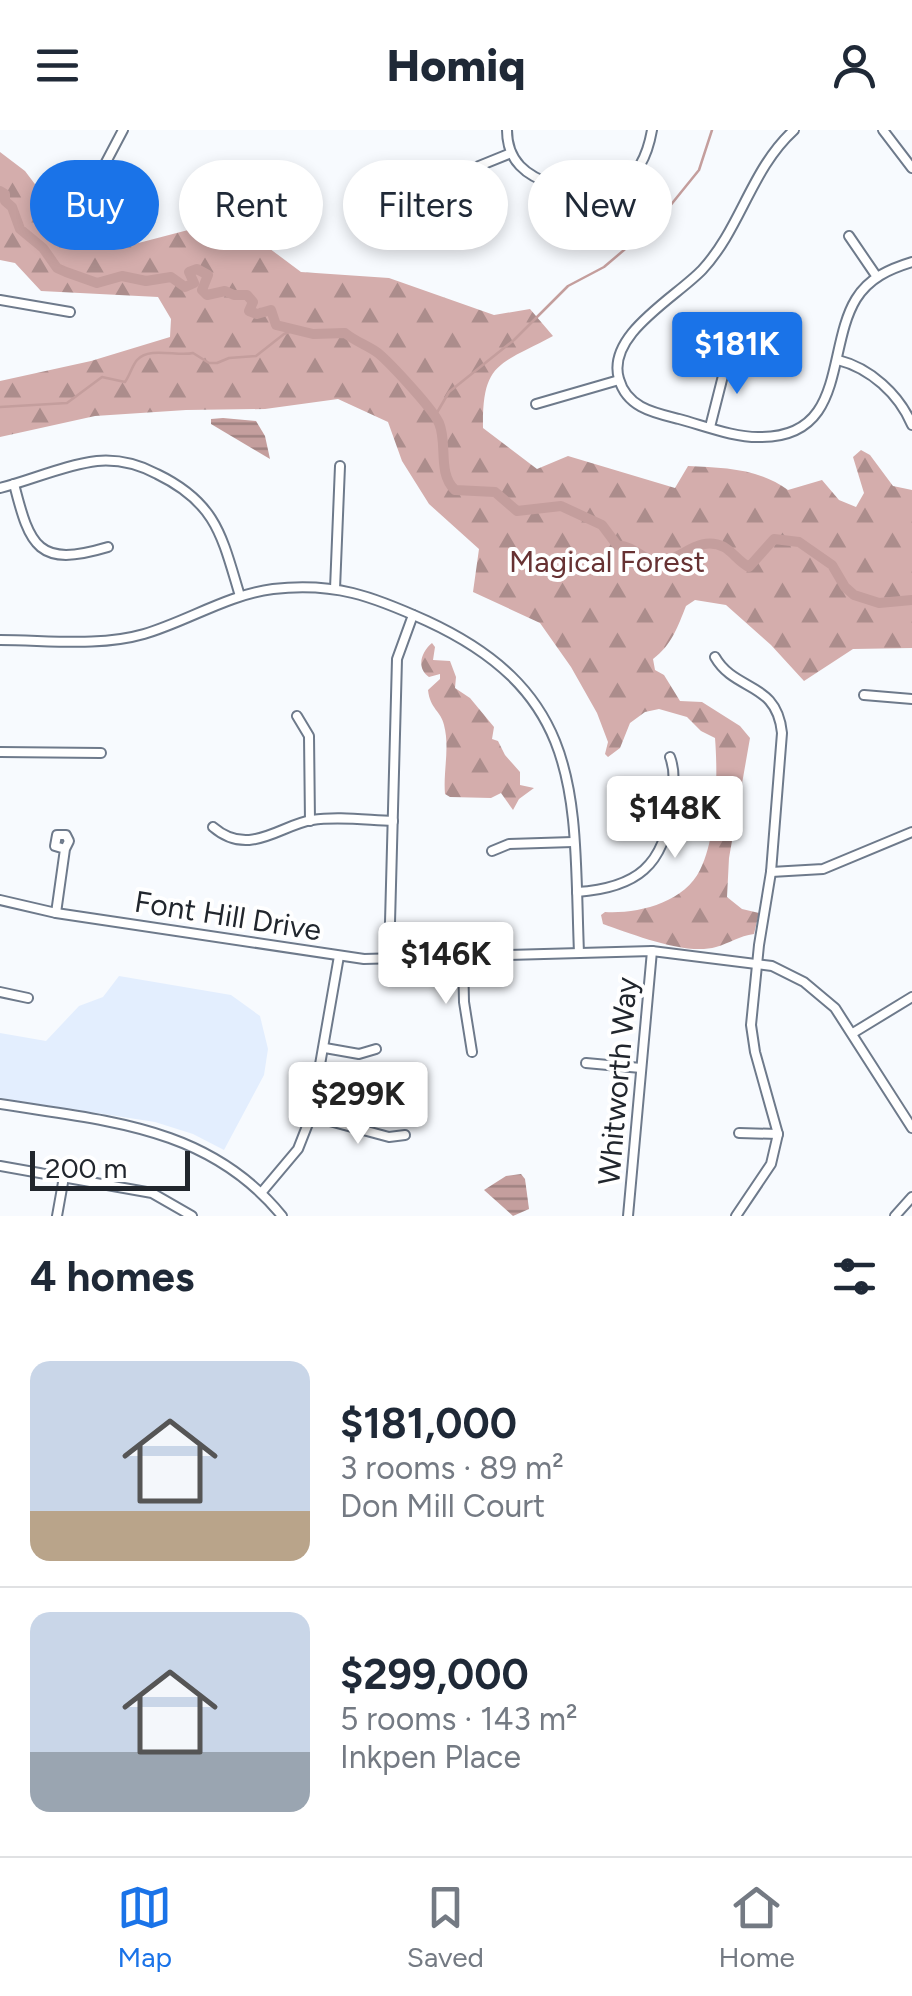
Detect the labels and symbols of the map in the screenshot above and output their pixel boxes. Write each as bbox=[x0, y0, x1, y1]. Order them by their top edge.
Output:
pin: $181K bbox=[667, 312, 807, 397]
park label: Magical Forest bbox=[509, 543, 705, 580]
pin: $148K bbox=[605, 776, 745, 861]
street label: Font Hill Drive bbox=[132, 882, 324, 949]
pin: $146K bbox=[376, 922, 516, 1007]
street label: Whitworth Way bbox=[590, 975, 645, 1186]
pin: $299K bbox=[288, 1062, 428, 1147]
scale bar bbox=[30, 1146, 190, 1190]

